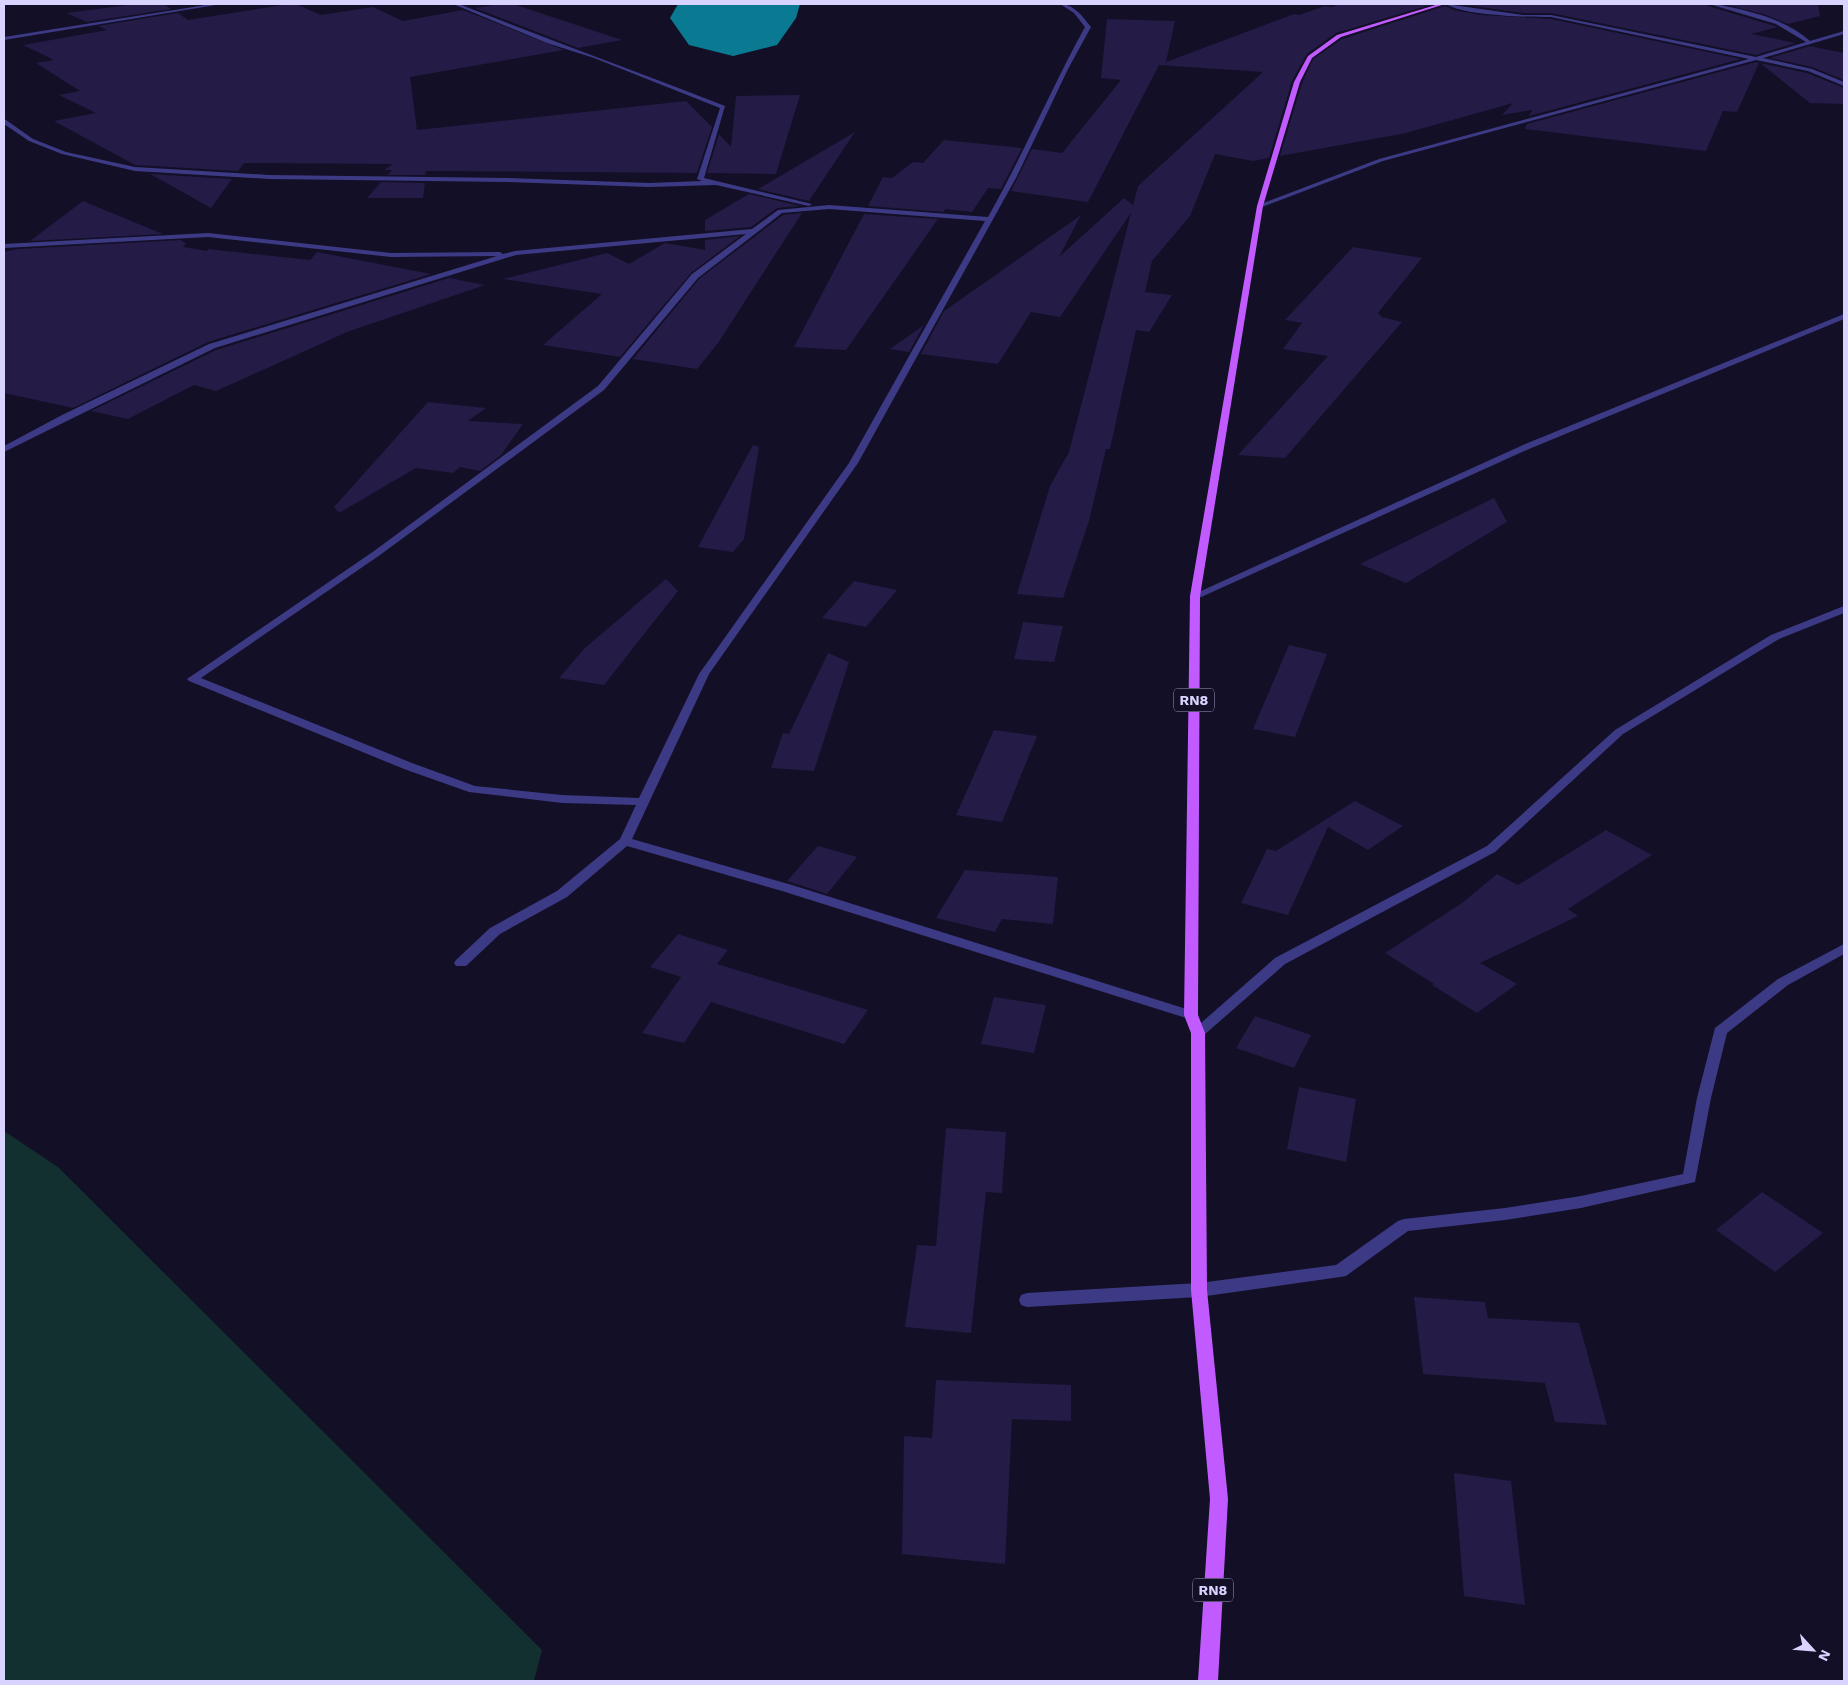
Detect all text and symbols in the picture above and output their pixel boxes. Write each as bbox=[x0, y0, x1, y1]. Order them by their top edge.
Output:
road number: RN8 bbox=[1174, 688, 1214, 712]
road number: RN8 bbox=[1193, 1578, 1233, 1602]
north arrow bbox=[1788, 1625, 1838, 1675]
text: N bbox=[1815, 1648, 1834, 1664]

